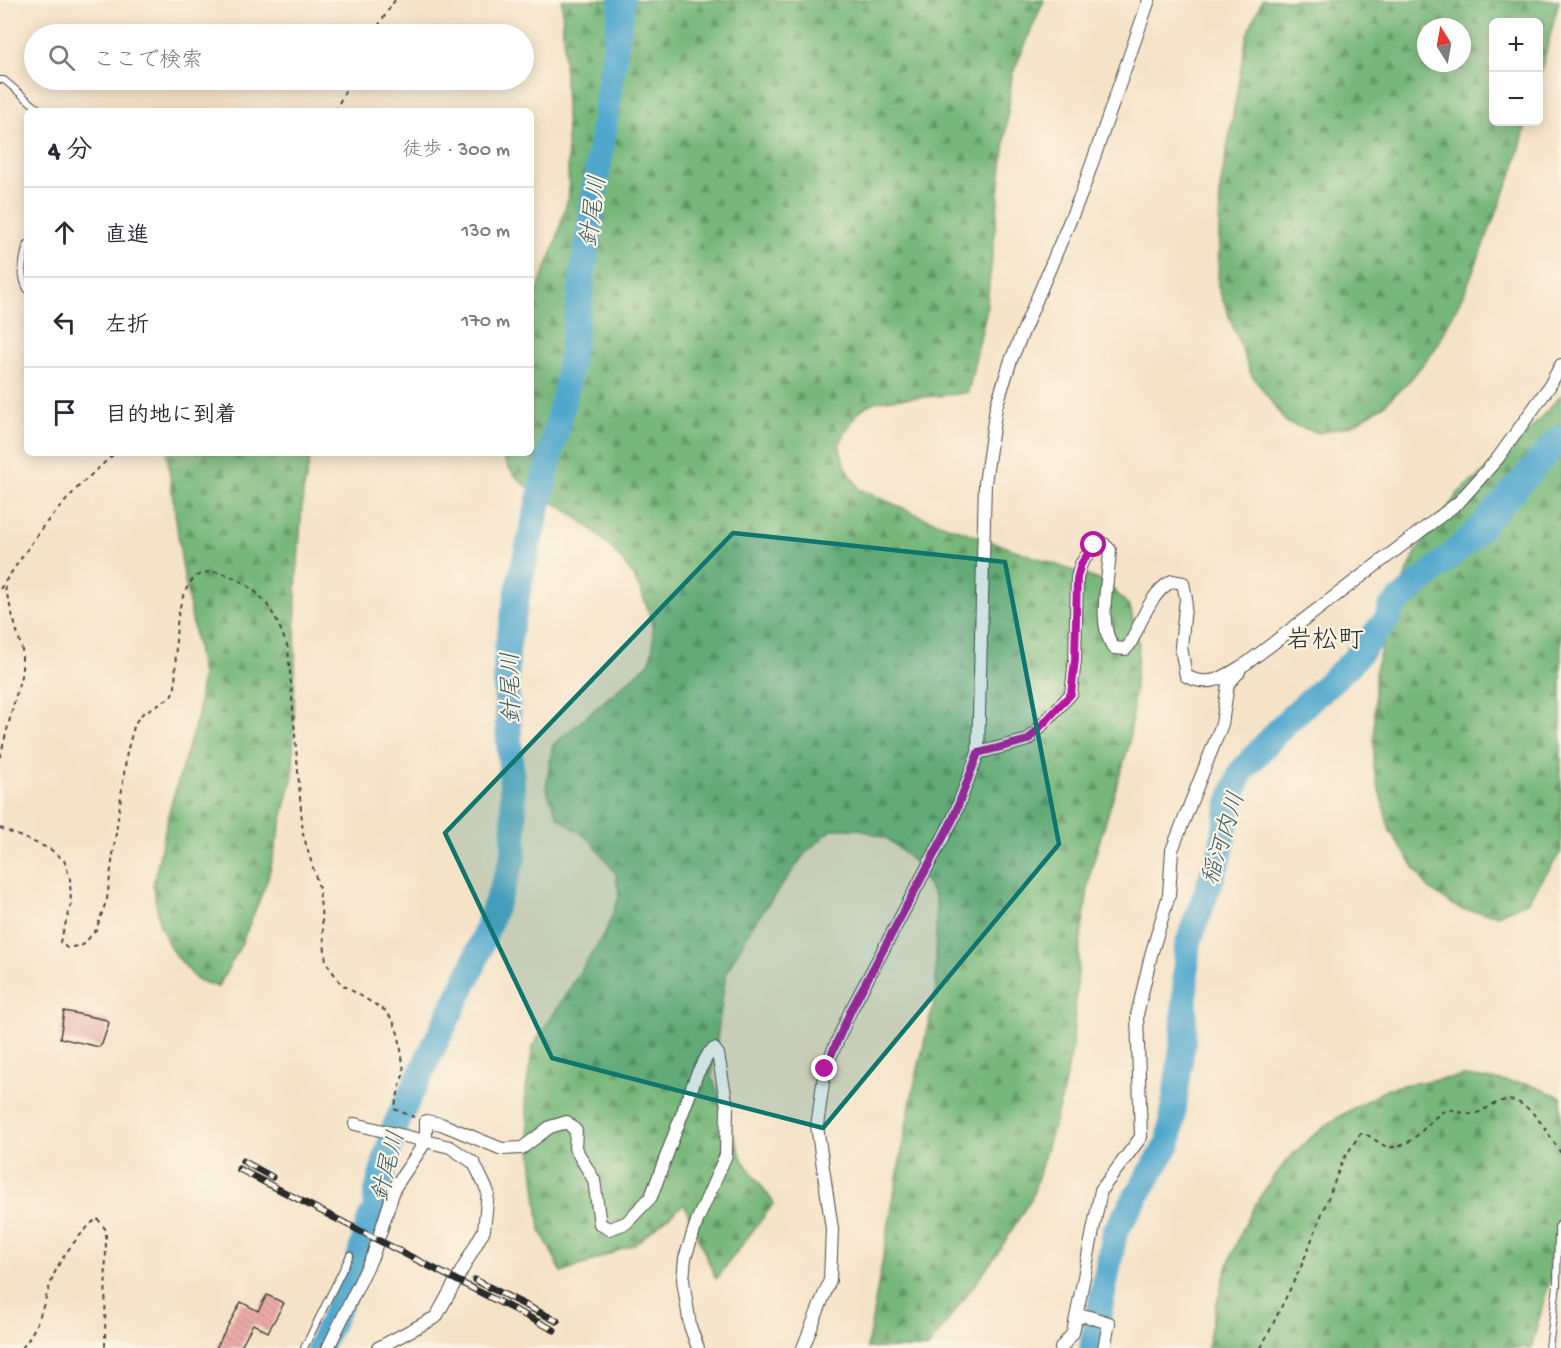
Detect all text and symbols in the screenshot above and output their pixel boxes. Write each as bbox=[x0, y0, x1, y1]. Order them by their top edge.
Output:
north arrow bbox=[1417, 18, 1471, 72]
map controls bbox=[1489, 18, 1543, 126]
button: + bbox=[1489, 18, 1543, 72]
search box bbox=[24, 24, 534, 90]
icon: search bbox=[45, 41, 78, 74]
text: ここで検索 bbox=[93, 49, 203, 75]
button: − bbox=[1489, 72, 1543, 126]
text: 4 分 bbox=[48, 137, 92, 168]
text: 徒歩 · 300 m bbox=[402, 140, 510, 163]
water label: 針尾川 bbox=[575, 174, 615, 249]
icon: ahead bbox=[48, 216, 81, 249]
text: 130 m bbox=[461, 221, 510, 244]
text: 直進 bbox=[105, 224, 149, 250]
icon: left bbox=[48, 306, 81, 339]
text: 170 m bbox=[461, 311, 510, 334]
text: 左折 bbox=[105, 314, 149, 340]
icon: arrive bbox=[48, 396, 81, 429]
text: 目的地に到着 bbox=[105, 404, 237, 430]
route start bbox=[1080, 531, 1106, 557]
district label: 岩松町 bbox=[1286, 626, 1364, 658]
water label: 針尾川 bbox=[497, 652, 529, 724]
water label: 稲河内川 bbox=[1196, 789, 1253, 889]
route end bbox=[811, 1055, 837, 1081]
water label: 針尾川 bbox=[367, 1128, 413, 1205]

